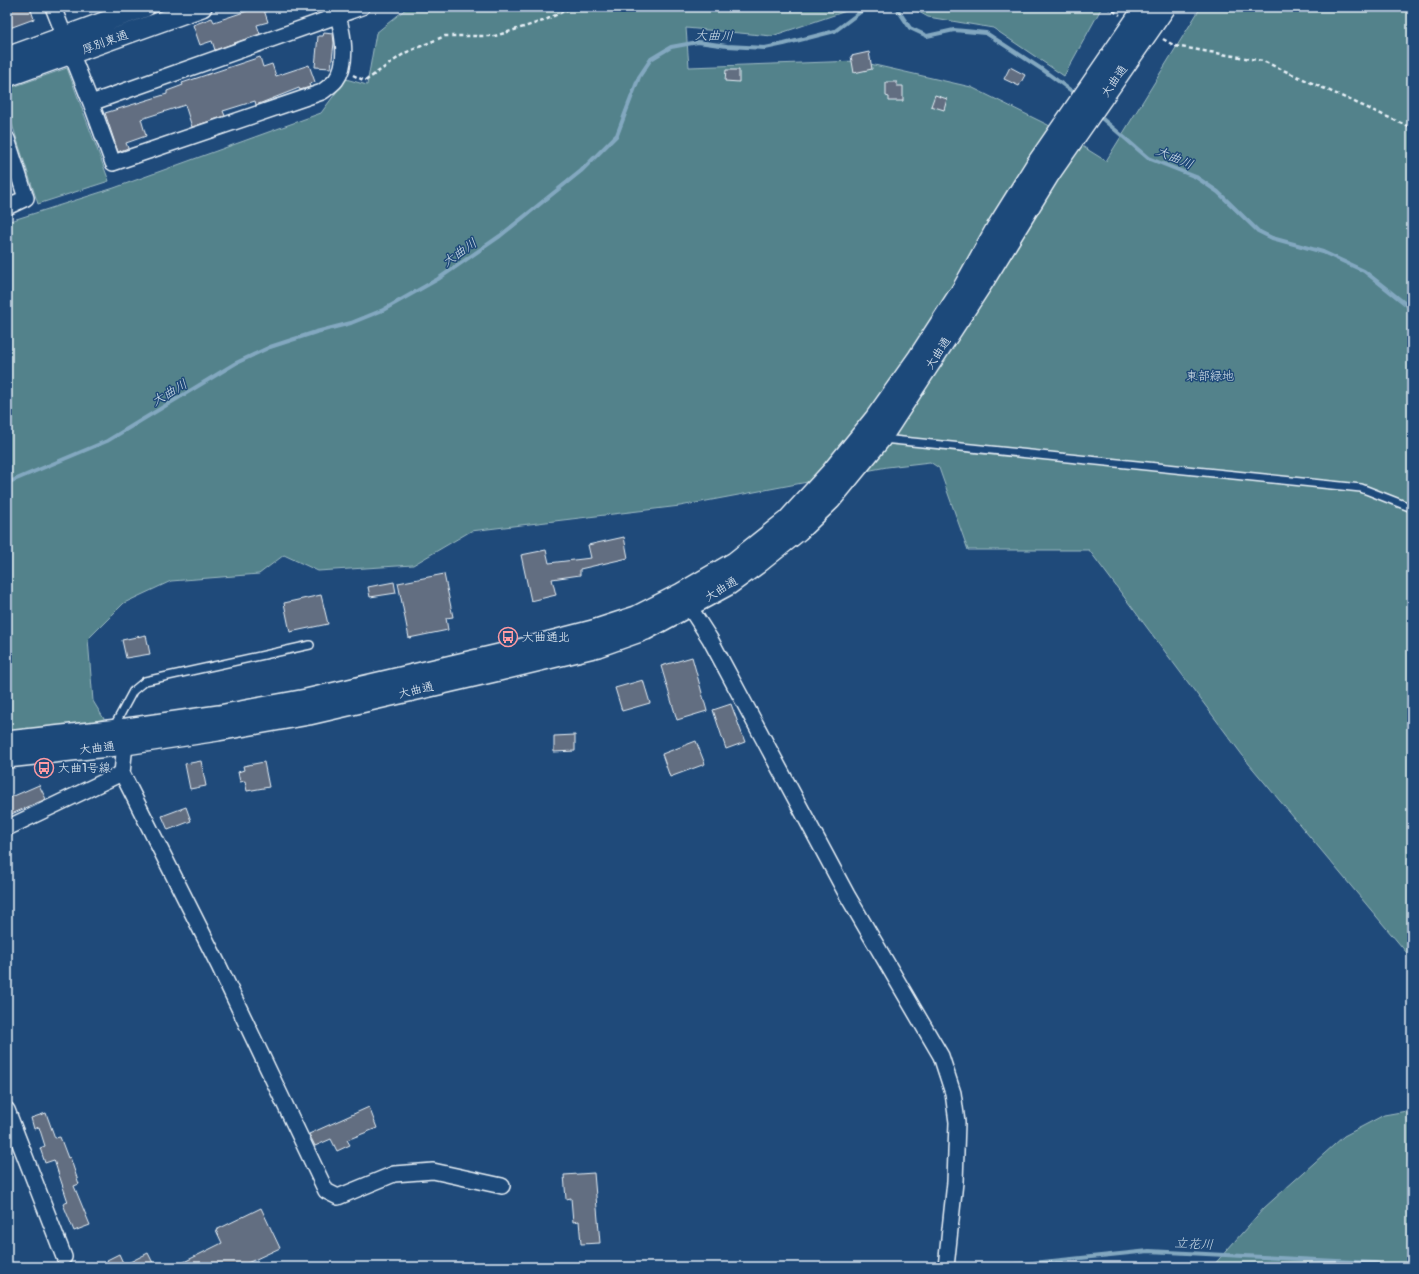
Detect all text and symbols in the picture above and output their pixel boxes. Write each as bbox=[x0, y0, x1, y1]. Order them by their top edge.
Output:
street label: 厚別東通 bbox=[80, 27, 130, 58]
water label: 大曲川 bbox=[694, 27, 734, 45]
street label: 大曲通 bbox=[1098, 62, 1131, 100]
water label: 大曲川 bbox=[1154, 143, 1196, 173]
water label: 大曲川 bbox=[439, 235, 480, 271]
street label: 大曲通 bbox=[922, 334, 955, 372]
park label: 東部緑地 bbox=[1186, 369, 1234, 384]
water label: 大曲川 bbox=[149, 376, 190, 410]
street label: 大曲通 bbox=[702, 574, 741, 605]
bus stop icon: 大曲通北 bbox=[497, 626, 519, 648]
place label: 大曲通北 bbox=[522, 630, 570, 645]
street label: 大曲通 bbox=[397, 679, 435, 702]
street label: 大曲通 bbox=[78, 739, 116, 758]
bus stop icon: 大曲1号線 bbox=[33, 757, 55, 779]
place label: 大曲1号線 bbox=[58, 761, 111, 776]
water label: 立花川 bbox=[1174, 1235, 1214, 1253]

